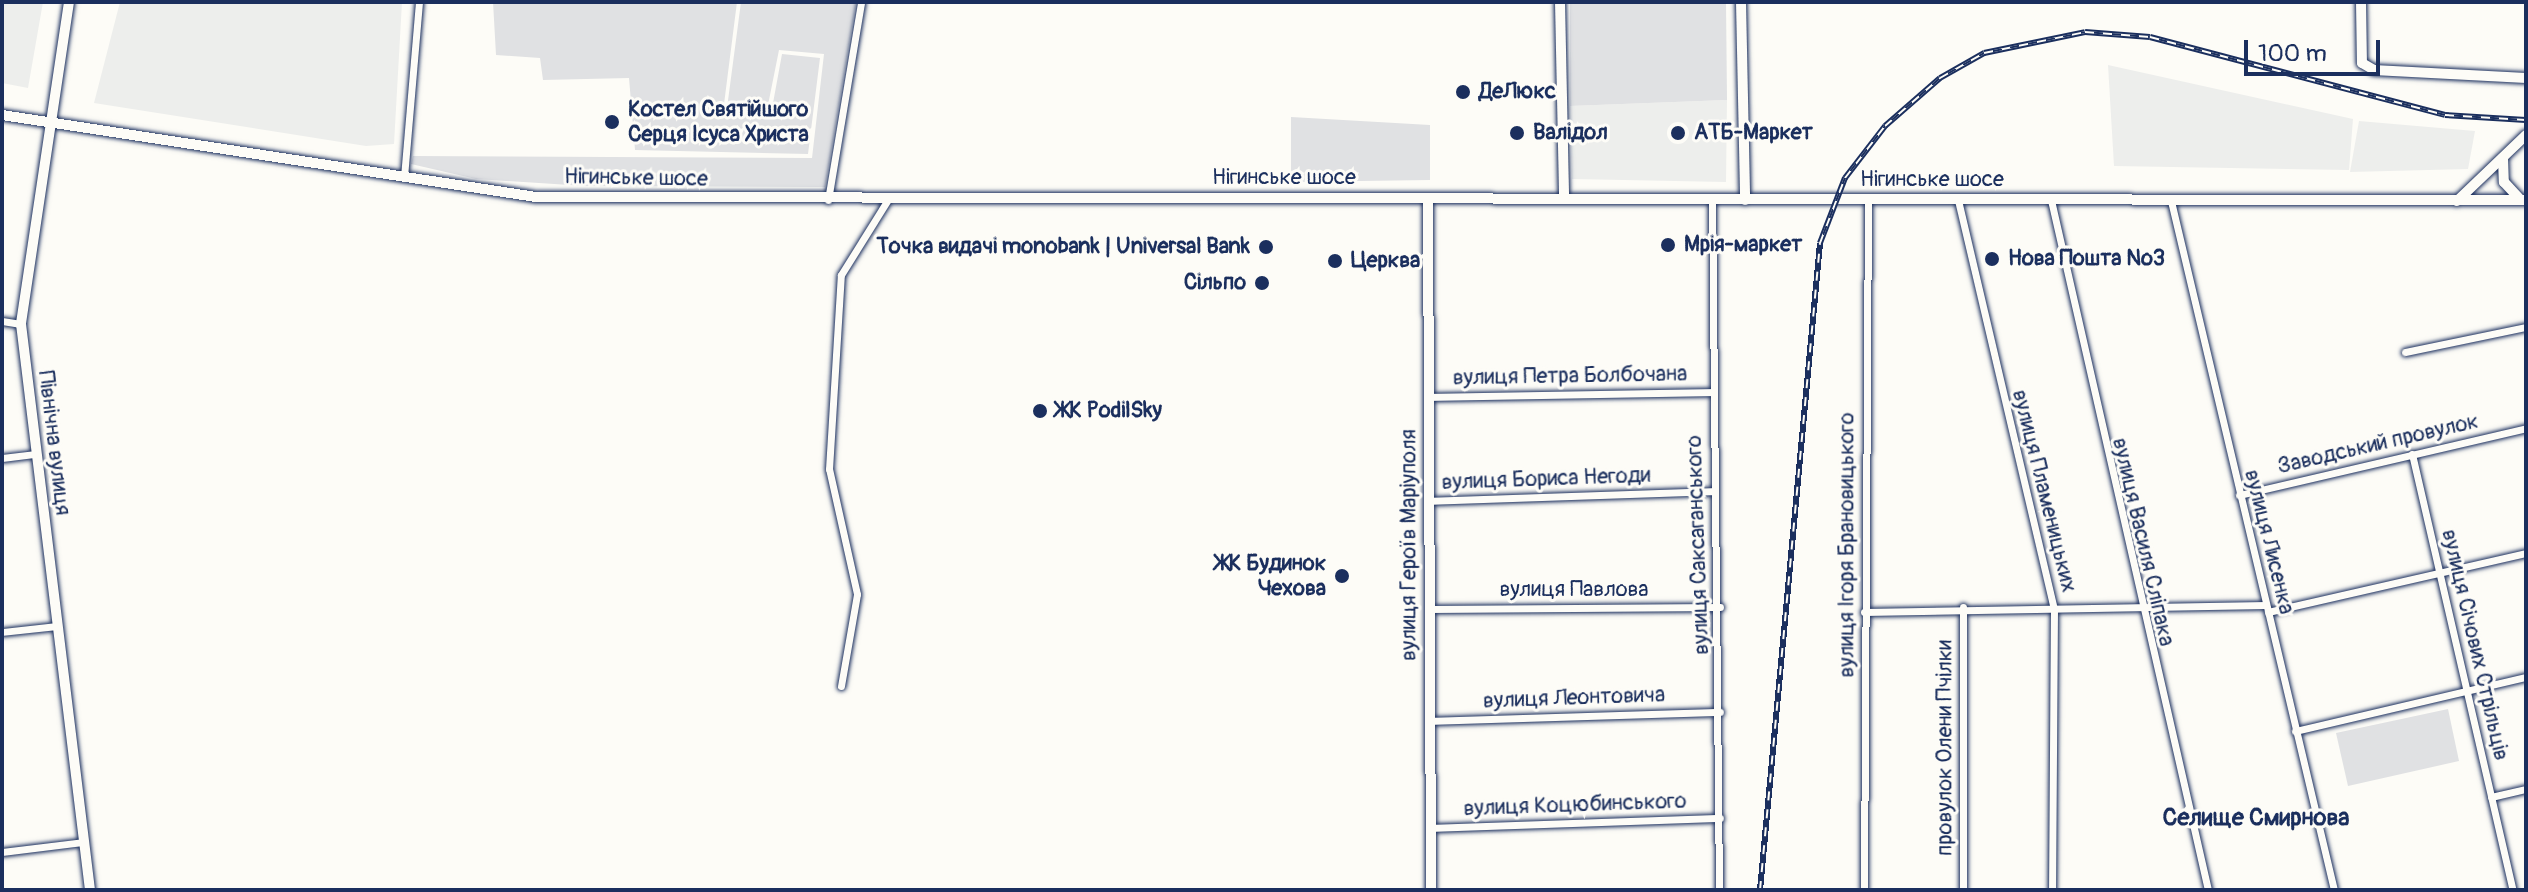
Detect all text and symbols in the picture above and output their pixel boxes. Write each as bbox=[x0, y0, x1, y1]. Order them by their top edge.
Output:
scale bar bbox=[2248, 24, 2384, 74]
text: 100 m bbox=[2258, 39, 2327, 68]
place label: ДеЛюкс bbox=[1479, 79, 1556, 105]
marker: ДеЛюкс bbox=[1454, 83, 1472, 101]
place label: Костел Святійшого Серця Ісуса Христа bbox=[628, 96, 809, 148]
marker: Костел Святійшого Серця Ісуса Христа bbox=[603, 113, 621, 131]
place label: Валідол bbox=[1533, 120, 1608, 146]
place label: АТБ-Маркет bbox=[1694, 120, 1813, 146]
marker: Валідол bbox=[1508, 124, 1526, 142]
marker: АТБ-Маркет bbox=[1669, 124, 1687, 142]
street label: Нігинське шосе bbox=[564, 164, 708, 192]
street label: Нігинське шосе bbox=[1212, 165, 1356, 191]
street label: Нігинське шосе bbox=[1860, 167, 2004, 193]
place label: Мрія-маркет bbox=[1684, 232, 1802, 258]
place label: Точка видачі monobank | Universal Bank bbox=[877, 234, 1250, 260]
marker: Мрія-маркет bbox=[1659, 236, 1677, 254]
marker: Точка видачі monobank | Universal Bank bbox=[1257, 238, 1275, 256]
place label: Нова Пошта №3 bbox=[2008, 246, 2165, 272]
place label: Церква bbox=[1351, 248, 1420, 274]
marker: Нова Пошта №3 bbox=[1983, 250, 2001, 268]
marker: Церква bbox=[1326, 252, 1344, 270]
place label: Сільпо bbox=[1184, 270, 1246, 296]
marker: Сільпо bbox=[1253, 274, 1271, 292]
street label: вулиця Петра Болбочана bbox=[1453, 361, 1687, 391]
street label: Північна вулиця bbox=[32, 369, 76, 517]
street label: вулиця Пламеницьких bbox=[2006, 387, 2082, 595]
place label: ЖК PodilSky bbox=[1056, 398, 1162, 424]
marker: ЖК PodilSky bbox=[1031, 402, 1049, 420]
street label: Заводський провулок bbox=[2275, 408, 2481, 480]
street label: вулиця Ігоря Брановицького bbox=[1834, 412, 1860, 678]
street label: вулиця Героїв Маріуполя bbox=[1396, 429, 1422, 661]
street label: вулиця Саксаганського bbox=[1681, 435, 1715, 655]
street label: вулиця Василя Сліпака bbox=[2106, 435, 2180, 649]
street label: вулиця Бориса Негоди bbox=[1441, 462, 1651, 496]
street label: вулиця Лисенка bbox=[2238, 467, 2300, 617]
street label: вулиця Січових Стрільців bbox=[2436, 527, 2514, 763]
place label: ЖК Будинок Чехова bbox=[1216, 550, 1326, 602]
marker: ЖК Будинок Чехова bbox=[1333, 567, 1351, 585]
street label: вулиця Павлова bbox=[1499, 577, 1649, 603]
street label: провулок Олени Пчілки bbox=[1932, 640, 1958, 856]
street label: вулиця Леонтовича bbox=[1483, 682, 1665, 714]
street label: вулиця Коцюбинського bbox=[1463, 788, 1687, 822]
district label: Селище Смирнова bbox=[2163, 804, 2349, 832]

